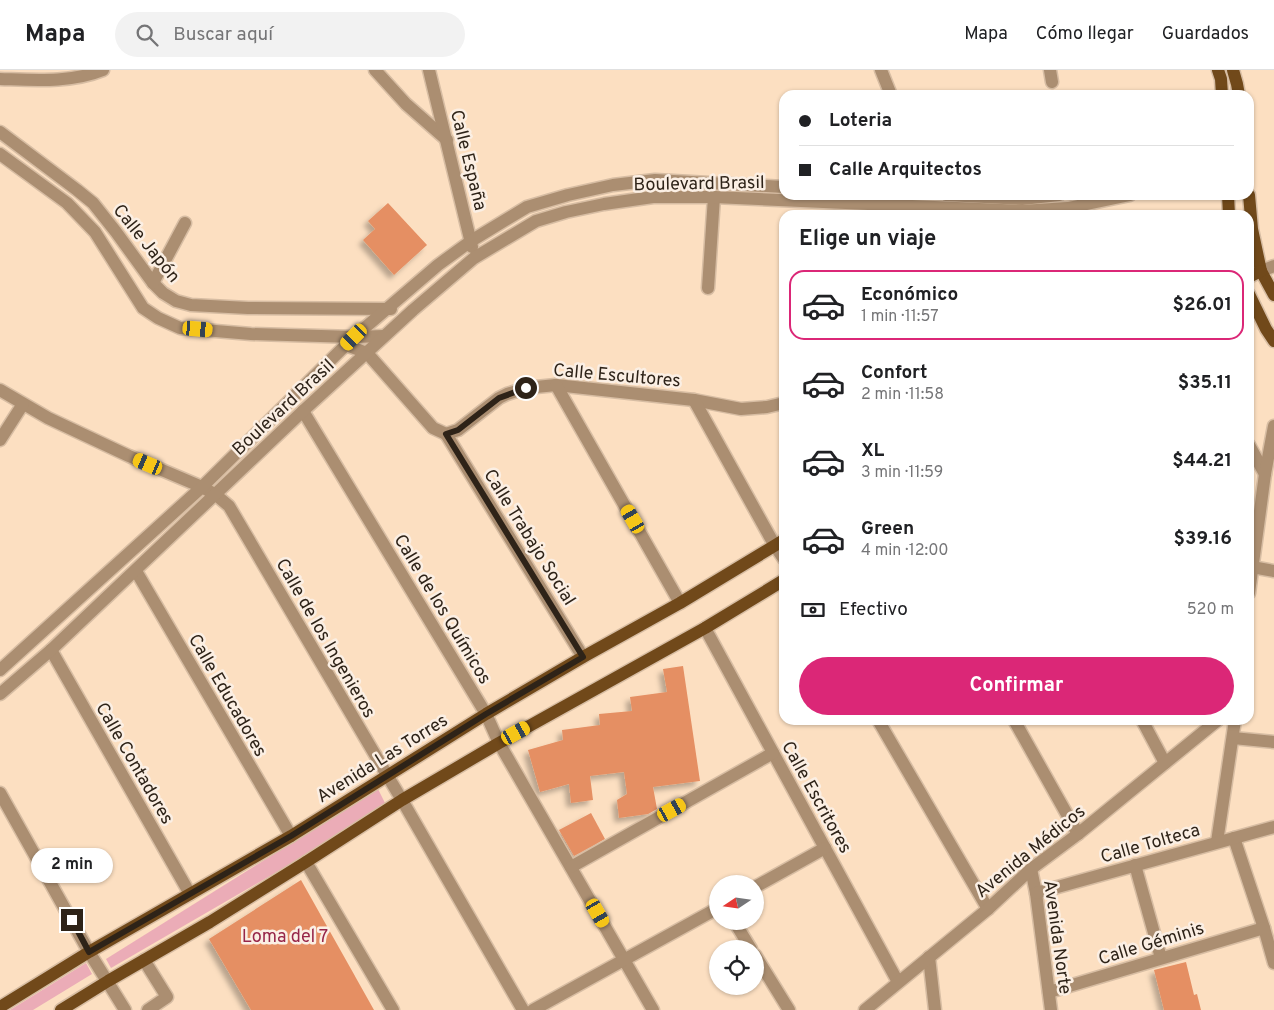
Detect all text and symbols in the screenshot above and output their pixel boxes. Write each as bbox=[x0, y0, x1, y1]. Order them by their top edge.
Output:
search box bbox=[115, 12, 465, 57]
text: Mapa bbox=[25, 20, 85, 50]
icon: search bbox=[133, 21, 161, 49]
text: Buscar aquí bbox=[173, 23, 273, 47]
text: Mapa bbox=[964, 23, 1008, 46]
text: Cómo llegar bbox=[1036, 23, 1134, 46]
text: Guardados bbox=[1162, 23, 1249, 46]
street label: Calle España bbox=[444, 108, 491, 213]
text: Loteria bbox=[829, 109, 892, 133]
text: Calle Arquitectos bbox=[829, 158, 982, 182]
street label: Boulevard Brasil bbox=[633, 172, 765, 197]
street label: Calle Japón bbox=[107, 200, 185, 288]
text: Elige un viaje bbox=[799, 226, 936, 253]
icon: car bbox=[801, 283, 846, 328]
text: Económico bbox=[861, 283, 958, 307]
text: $26.01 bbox=[1173, 293, 1232, 317]
text: 1 min · 11:57 bbox=[861, 307, 939, 327]
car bbox=[182, 320, 213, 338]
car bbox=[338, 321, 369, 353]
street label: Boulevard Brasil bbox=[228, 355, 340, 461]
street label: Calle Escultores bbox=[552, 359, 682, 394]
icon: car bbox=[801, 361, 846, 406]
text: Confort bbox=[861, 361, 927, 385]
text: $35.11 bbox=[1178, 371, 1232, 395]
route start bbox=[515, 377, 537, 399]
text: 2 min · 11:58 bbox=[861, 385, 944, 405]
icon: car bbox=[801, 439, 846, 484]
text: XL bbox=[861, 439, 884, 463]
text: $44.21 bbox=[1172, 449, 1232, 473]
car bbox=[131, 451, 164, 477]
text: 3 min · 11:59 bbox=[861, 463, 943, 483]
street label: Calle Trabajo Social bbox=[477, 465, 580, 610]
car bbox=[619, 502, 646, 536]
icon: car bbox=[801, 517, 846, 562]
text: Green bbox=[861, 517, 914, 541]
text: $39.16 bbox=[1174, 527, 1232, 551]
street label: Calle de los Químicos bbox=[388, 531, 496, 689]
text: 4 min · 12:00 bbox=[861, 541, 949, 561]
street label: Calle de los Ingenieros bbox=[270, 555, 380, 723]
icon: cash bbox=[799, 596, 827, 624]
text: Efectivo bbox=[839, 598, 908, 622]
text: 520 m bbox=[1187, 600, 1234, 620]
street label: Calle Educadores bbox=[182, 630, 271, 761]
button: Confirmar bbox=[799, 657, 1234, 715]
street label: Calle Contadores bbox=[90, 699, 178, 829]
street label: Avenida Las Torres bbox=[313, 710, 453, 809]
car bbox=[499, 719, 532, 747]
street label: Calle Escritores bbox=[775, 738, 856, 858]
car bbox=[655, 796, 688, 824]
street label: Avenida Médicos bbox=[971, 801, 1091, 904]
street label: Calle Tolteca bbox=[1098, 819, 1203, 870]
callout: 2 min bbox=[31, 848, 113, 882]
text: 2 min bbox=[51, 855, 93, 875]
north arrow bbox=[709, 875, 764, 930]
map controls bbox=[709, 875, 764, 995]
street label: Avenida Norte bbox=[1037, 879, 1076, 996]
car bbox=[584, 896, 611, 930]
route end bbox=[61, 909, 83, 931]
street label: Calle Géminis bbox=[1096, 917, 1207, 971]
park label: Loma del 7 bbox=[242, 926, 328, 949]
button: locate bbox=[709, 940, 764, 995]

